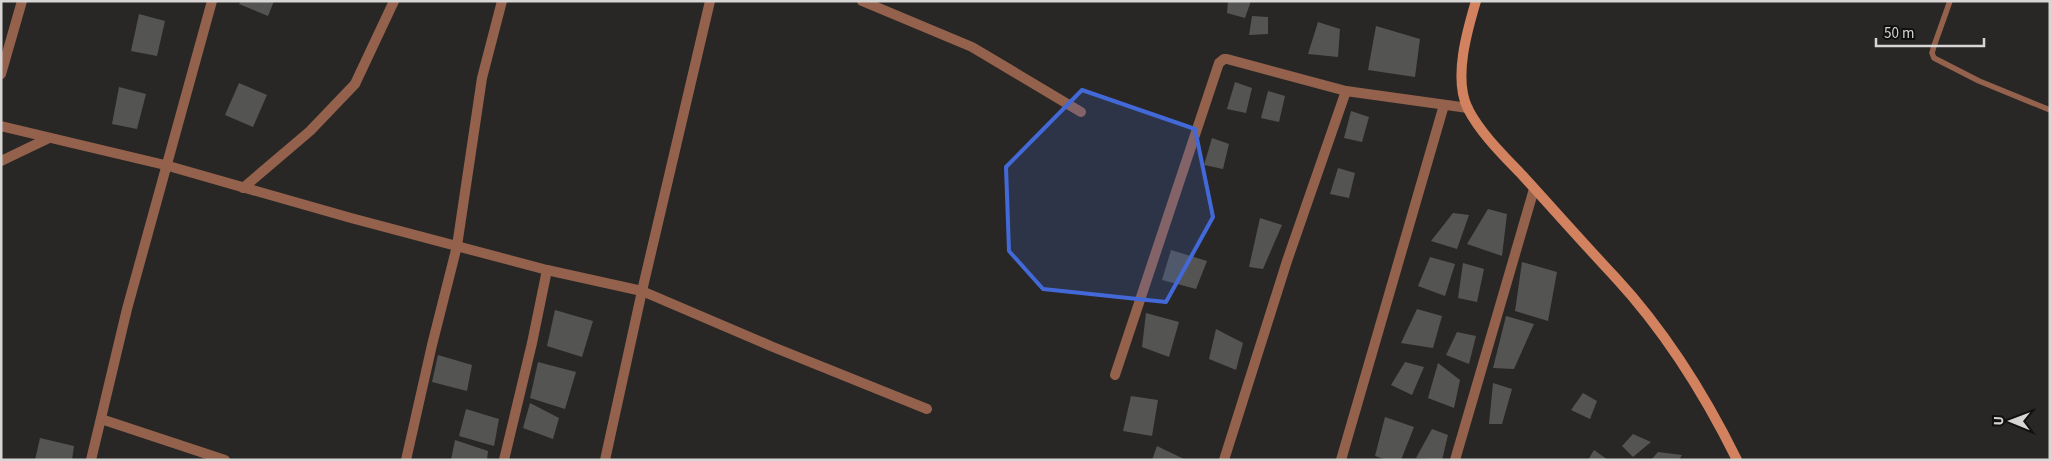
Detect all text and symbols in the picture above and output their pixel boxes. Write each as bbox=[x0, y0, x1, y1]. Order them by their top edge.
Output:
scale bar bbox=[1876, 15, 1984, 47]
text: 50 m bbox=[1884, 23, 1914, 44]
north arrow bbox=[1986, 396, 2036, 446]
text: U bbox=[1989, 416, 2009, 426]

